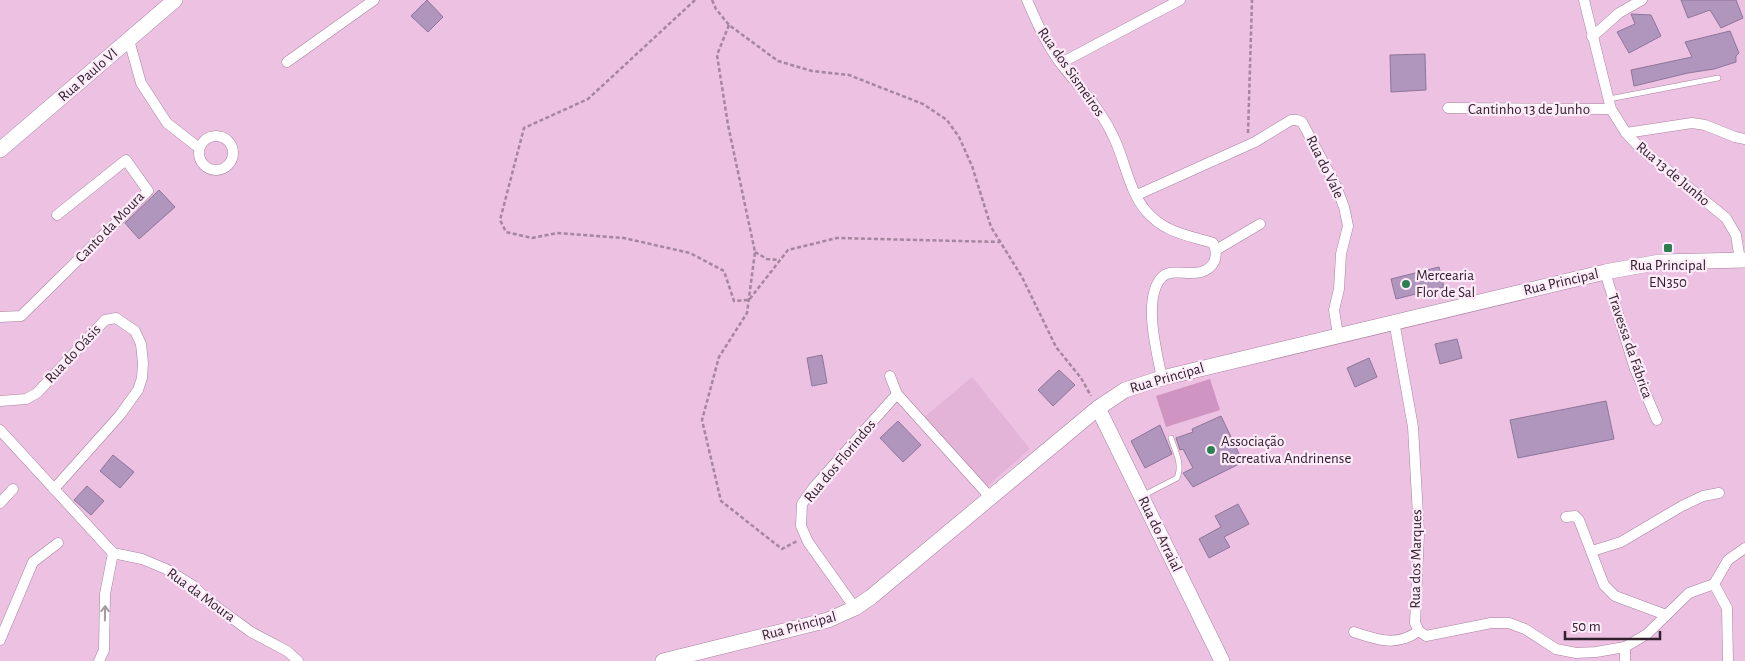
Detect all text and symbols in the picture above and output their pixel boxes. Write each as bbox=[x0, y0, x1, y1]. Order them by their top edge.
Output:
street label: Rua dos Sismeiros bbox=[1035, 25, 1107, 119]
street label: Rua Paulo VI bbox=[55, 45, 121, 105]
street label: Cantinho 13 de Junho bbox=[1468, 102, 1590, 117]
street label: Rua do Vale bbox=[1303, 133, 1347, 201]
street label: Rua 13 de Junho bbox=[1633, 139, 1713, 209]
street label: Canto da Moura bbox=[73, 189, 147, 265]
marker: Rua Principal EN350 bbox=[1662, 242, 1674, 254]
place label: Rua Principal EN350 bbox=[1630, 258, 1706, 290]
street label: Rua Principal bbox=[1522, 266, 1600, 298]
place label: Mercearia Flor de Sal bbox=[1416, 268, 1475, 300]
marker: Mercearia Flor de Sal bbox=[1400, 278, 1412, 290]
street label: Travessa da Fábrica bbox=[1605, 291, 1655, 401]
street label: Rua do Oásis bbox=[42, 322, 104, 386]
street label: Rua Principal bbox=[1128, 360, 1206, 396]
street label: Rua dos Florindos bbox=[801, 417, 879, 505]
place label: Associação Recreativa Andrinense bbox=[1221, 434, 1351, 466]
marker: Associação Recreativa Andrinense bbox=[1205, 444, 1217, 456]
street label: Rua do Arraial bbox=[1135, 494, 1185, 574]
street label: Rua dos Marques bbox=[1408, 509, 1424, 609]
street label: Rua da Moura bbox=[164, 565, 238, 625]
one-way arrow bbox=[100, 605, 109, 621]
scale bar bbox=[1565, 608, 1660, 640]
street label: Rua Principal bbox=[760, 609, 838, 643]
text: 50 m bbox=[1572, 619, 1601, 634]

